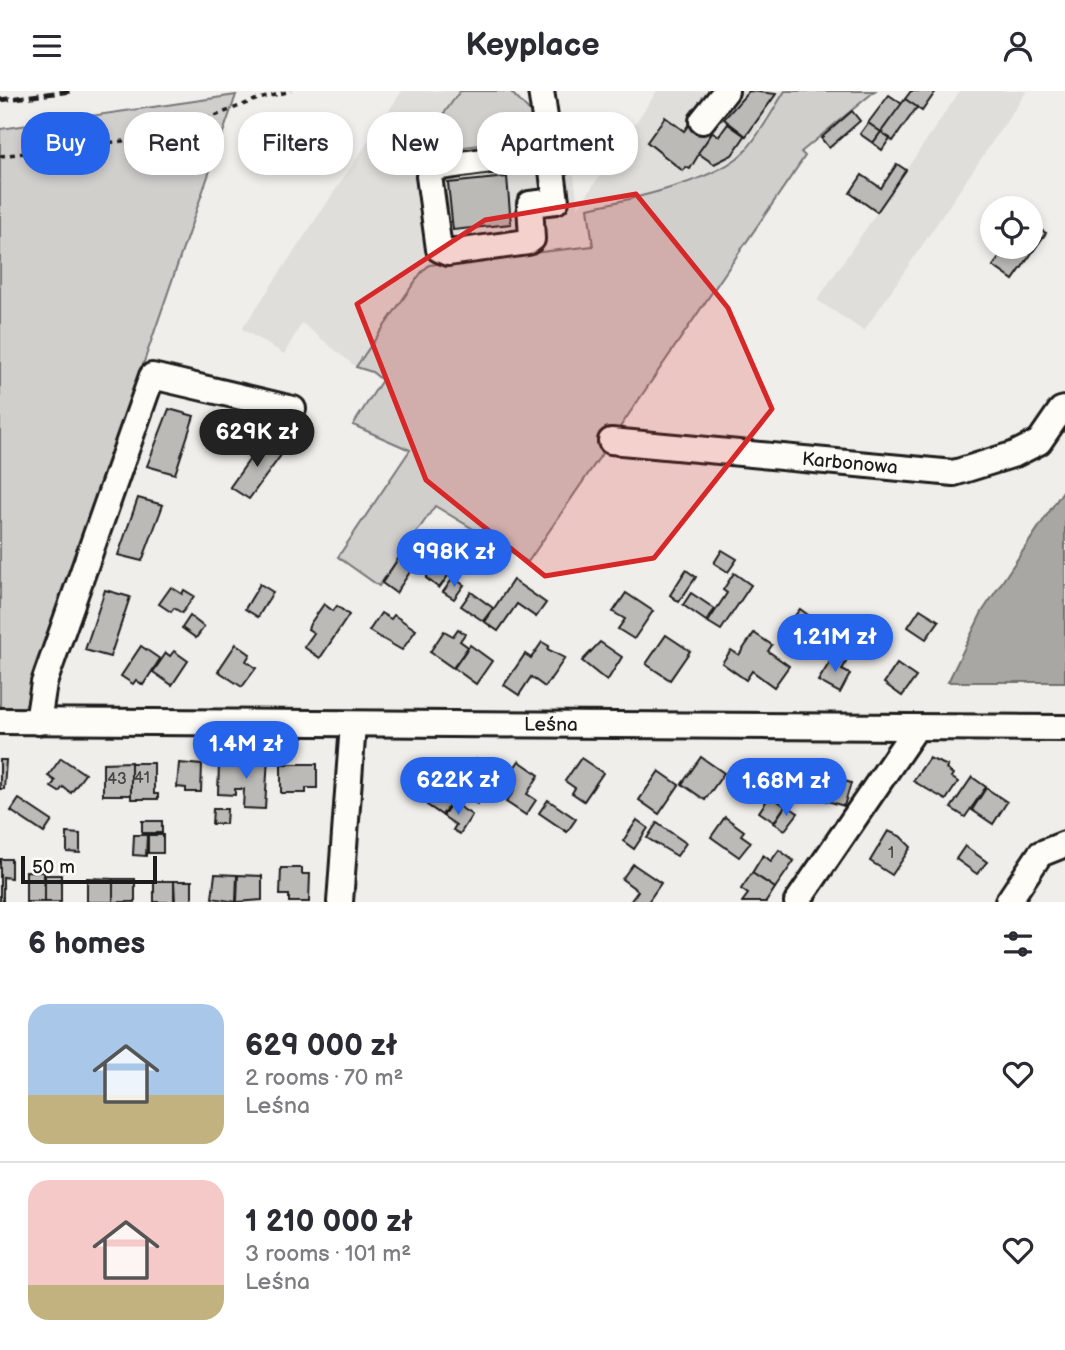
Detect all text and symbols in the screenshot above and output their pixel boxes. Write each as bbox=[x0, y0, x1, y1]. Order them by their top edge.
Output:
text: Keyplace bbox=[465, 26, 600, 65]
icon: menu bbox=[28, 27, 66, 65]
icon: person bbox=[999, 27, 1037, 65]
chip: Buy bbox=[21, 112, 110, 175]
chip: Rent bbox=[124, 112, 224, 175]
chip: Filters bbox=[238, 112, 353, 175]
chip: New bbox=[367, 112, 463, 175]
chip: Apartment bbox=[477, 112, 638, 175]
map controls bbox=[980, 196, 1043, 259]
button: locate bbox=[980, 196, 1043, 259]
pin: 629K zł bbox=[192, 409, 322, 469]
text: 629K zł bbox=[215, 418, 299, 446]
street label: Karbonowa bbox=[801, 447, 899, 479]
pin: 998K zł bbox=[389, 529, 519, 589]
text: 998K zł bbox=[413, 538, 495, 566]
pin: 1.21M zł bbox=[763, 615, 907, 674]
text: 1.21M zł bbox=[793, 623, 877, 651]
street label: Leśna bbox=[524, 713, 578, 736]
pin: 1.4M zł bbox=[181, 721, 311, 781]
text: 1.4M zł bbox=[209, 730, 283, 758]
pin: 622K zł bbox=[393, 757, 523, 817]
pin: 1.68M zł bbox=[714, 759, 858, 818]
text: 622K zł bbox=[416, 766, 500, 794]
text: 1.68M zł bbox=[742, 767, 830, 795]
house number: 41 bbox=[134, 769, 150, 788]
house number: 43 bbox=[107, 770, 127, 789]
house number: 1 bbox=[888, 844, 894, 863]
scale bar bbox=[21, 853, 158, 885]
text: 50 m bbox=[32, 856, 75, 879]
icon: filters bbox=[999, 925, 1037, 963]
text: 6 homes bbox=[28, 926, 145, 962]
text: 629 000 zł bbox=[245, 1028, 397, 1064]
icon: home bbox=[84, 1032, 168, 1116]
icon: heart bbox=[999, 1055, 1037, 1093]
text: 2 rooms · 70 m² bbox=[245, 1064, 404, 1092]
text: Leśna bbox=[245, 1092, 310, 1120]
text: 1 210 000 zł bbox=[245, 1204, 413, 1240]
icon: home bbox=[84, 1208, 168, 1292]
icon: heart bbox=[999, 1231, 1037, 1269]
text: 3 rooms · 101 m² bbox=[245, 1240, 411, 1268]
text: Leśna bbox=[245, 1268, 310, 1296]

